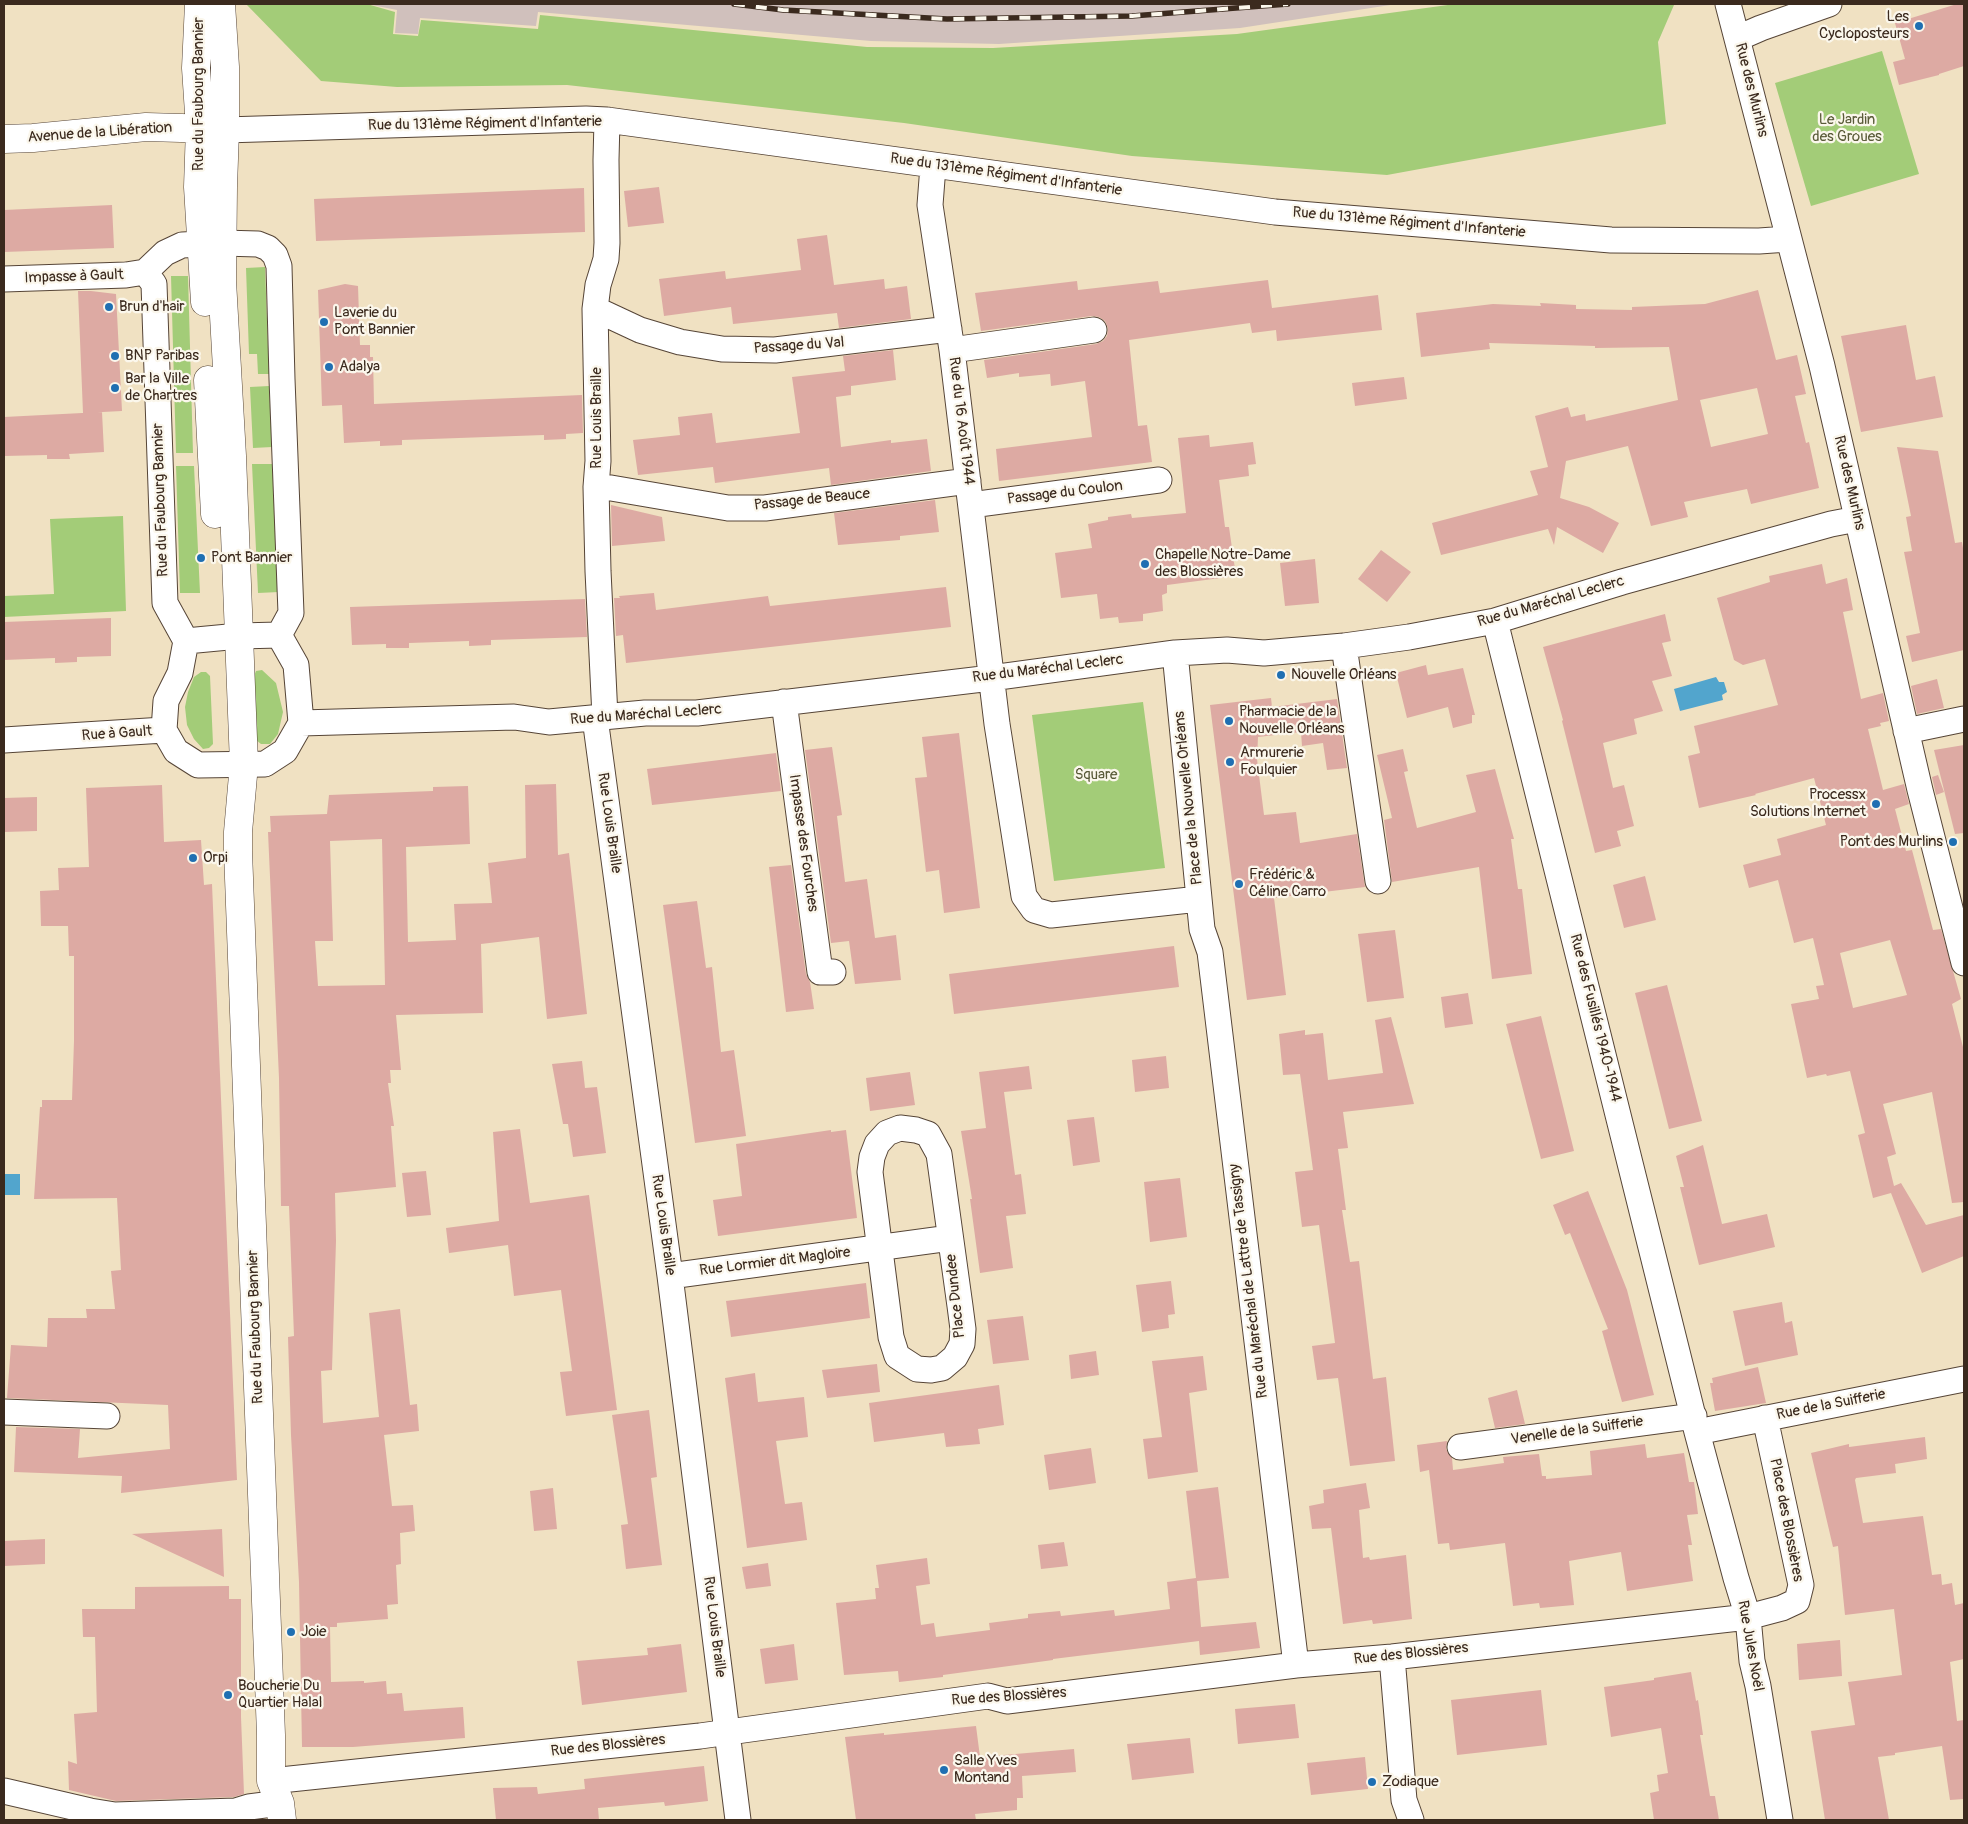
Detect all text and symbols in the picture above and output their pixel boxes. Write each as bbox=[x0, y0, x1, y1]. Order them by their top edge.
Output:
place label: Les Cycloposteurs bbox=[1819, 8, 1909, 43]
street label: Rue du Faubourg Bannier bbox=[190, 17, 208, 171]
marker: Les Cycloposteurs bbox=[1913, 20, 1925, 32]
street label: Rue des Murlins bbox=[1731, 41, 1771, 139]
park label: Le Jardin des Groues bbox=[1812, 111, 1882, 146]
street label: Rue du 131ème Régiment d'Infanterie bbox=[368, 113, 602, 135]
street label: Avenue de la Libération bbox=[27, 119, 173, 147]
street label: Rue du 131ème Régiment d'Infanterie bbox=[889, 150, 1123, 200]
street label: Rue du 131ème Régiment d'Infanterie bbox=[1292, 204, 1526, 242]
street label: Impasse à Gault bbox=[24, 266, 124, 288]
place label: Brun d'hair bbox=[119, 298, 184, 316]
marker: Brun d'hair bbox=[103, 301, 115, 313]
place label: Laverie du Pont Bannier bbox=[334, 304, 415, 339]
marker: Laverie du Pont Bannier bbox=[318, 316, 330, 328]
street label: Passage du Val bbox=[753, 334, 845, 358]
place label: BNP Paribas bbox=[125, 347, 199, 365]
marker: BNP Paribas bbox=[109, 350, 121, 362]
street label: Rue du 16 Août 1944 bbox=[944, 356, 978, 486]
place label: Adalya bbox=[339, 358, 380, 376]
marker: Adalya bbox=[323, 361, 335, 373]
street label: Rue Louis Braille bbox=[588, 367, 606, 469]
place label: Bar la Ville de Chartres bbox=[125, 370, 197, 405]
marker: Bar la Ville de Chartres bbox=[109, 382, 121, 394]
street label: Rue du Faubourg Bannier bbox=[149, 423, 173, 577]
street label: Rue des Murlins bbox=[1829, 434, 1869, 532]
street label: Passage du Coulon bbox=[1006, 477, 1124, 509]
street label: Passage de Beauce bbox=[753, 485, 871, 515]
place label: Chapelle Notre-Dame des Blossières bbox=[1155, 546, 1291, 581]
place label: Pont Bannier bbox=[211, 549, 292, 567]
marker: Pont Bannier bbox=[195, 552, 207, 564]
marker: Chapelle Notre-Dame des Blossières bbox=[1139, 558, 1151, 570]
street label: Rue du Maréchal Leclerc bbox=[1475, 572, 1627, 632]
street label: Rue du Maréchal Leclerc bbox=[971, 651, 1125, 687]
place label: Nouvelle Orléans bbox=[1291, 666, 1397, 684]
marker: Nouvelle Orléans bbox=[1275, 669, 1287, 681]
street label: Rue du Maréchal Leclerc bbox=[570, 701, 722, 729]
place label: Pharmacie de la Nouvelle Orléans bbox=[1239, 703, 1345, 738]
street label: Place de la Nouvelle Orléans bbox=[1171, 710, 1207, 886]
marker: Pharmacie de la Nouvelle Orléans bbox=[1223, 715, 1235, 727]
street label: Rue à Gault bbox=[81, 723, 153, 745]
place label: Armurerie Foulquier bbox=[1240, 744, 1304, 779]
marker: Armurerie Foulquier bbox=[1224, 756, 1236, 768]
park label: Square bbox=[1075, 766, 1117, 784]
street label: Rue Louis Braille bbox=[593, 771, 625, 875]
street label: Impasse des Fourches bbox=[784, 773, 822, 913]
place label: Processx Solutions Internet bbox=[1750, 786, 1866, 821]
marker: Processx Solutions Internet bbox=[1870, 798, 1882, 810]
place label: Pont des Murlins bbox=[1840, 833, 1943, 851]
marker: Pont des Murlins bbox=[1947, 836, 1959, 848]
place label: Orpi bbox=[203, 849, 228, 867]
marker: Orpi bbox=[187, 852, 199, 864]
place label: Frédéric & Céline Carro bbox=[1249, 866, 1326, 901]
marker: Frédéric & Céline Carro bbox=[1233, 878, 1245, 890]
street label: Rue des Fusillés 1940-1944 bbox=[1565, 932, 1625, 1104]
street label: Rue du Maréchal de Lattre de Tassigny bbox=[1226, 1163, 1272, 1399]
street label: Rue Louis Braille bbox=[647, 1173, 679, 1277]
street label: Rue Lormier dit Magloire bbox=[698, 1244, 852, 1280]
street label: Rue du Faubourg Bannier bbox=[244, 1250, 268, 1404]
street label: Place Dundee bbox=[943, 1253, 969, 1339]
street label: Rue de la Suifferie bbox=[1775, 1386, 1887, 1424]
street label: Venelle de la Suifferie bbox=[1510, 1413, 1644, 1449]
street label: Place des Blossières bbox=[1765, 1457, 1807, 1583]
street label: Rue Louis Braille bbox=[699, 1575, 729, 1679]
street label: Rue Jules Noël bbox=[1733, 1599, 1767, 1693]
place label: Joie bbox=[301, 1623, 326, 1641]
marker: Joie bbox=[285, 1626, 297, 1638]
street label: Rue des Blossières bbox=[1353, 1639, 1469, 1669]
place label: Boucherie Du Quartier Halal bbox=[238, 1677, 322, 1712]
street label: Rue des Blossières bbox=[951, 1684, 1067, 1710]
marker: Boucherie Du Quartier Halal bbox=[222, 1689, 234, 1701]
street label: Rue des Blossières bbox=[550, 1731, 666, 1761]
place label: Salle Yves Montand bbox=[954, 1752, 1017, 1787]
marker: Salle Yves Montand bbox=[938, 1764, 950, 1776]
place label: Zodiaque bbox=[1382, 1773, 1439, 1791]
marker: Zodiaque bbox=[1366, 1776, 1378, 1788]

